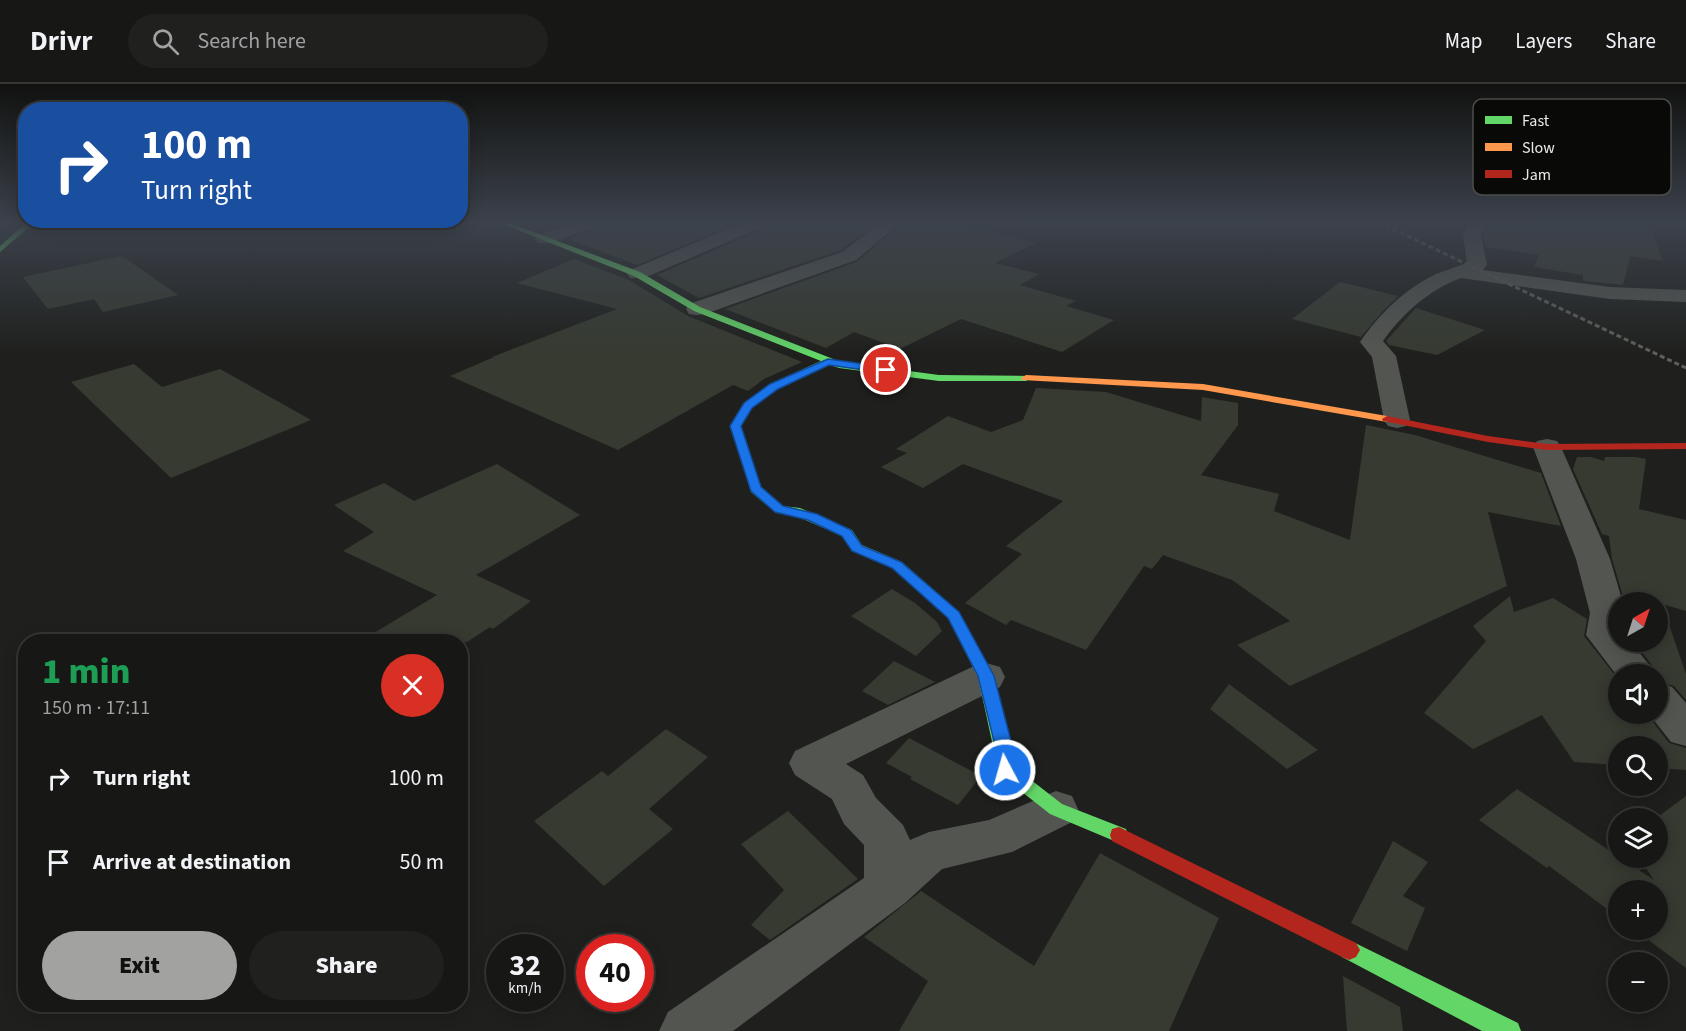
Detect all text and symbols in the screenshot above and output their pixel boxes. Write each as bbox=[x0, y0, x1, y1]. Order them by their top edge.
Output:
search box bbox=[128, 14, 548, 68]
text: Drivr bbox=[30, 21, 92, 61]
icon: search bbox=[149, 25, 182, 58]
text: Search here bbox=[197, 25, 306, 57]
text: Map bbox=[1445, 26, 1482, 56]
text: Layers bbox=[1515, 26, 1572, 56]
text: Share bbox=[1605, 26, 1656, 56]
legend bbox=[1473, 99, 1671, 195]
text: Fast bbox=[1522, 110, 1550, 132]
text: 100 m bbox=[141, 115, 252, 175]
icon: right bbox=[42, 126, 120, 204]
text: Slow bbox=[1522, 137, 1555, 159]
text: Jam bbox=[1522, 164, 1551, 186]
text: Turn right bbox=[141, 171, 252, 210]
pin bbox=[860, 344, 911, 395]
icon: arrive bbox=[869, 353, 902, 386]
north arrow bbox=[1608, 592, 1668, 652]
map controls bbox=[1608, 592, 1668, 1012]
text: 1 min bbox=[42, 646, 130, 697]
button: close bbox=[381, 654, 444, 717]
button: sound bbox=[1608, 664, 1668, 724]
text: 150 m · 17:11 bbox=[42, 694, 150, 722]
button: search bbox=[1608, 736, 1668, 796]
position arrow bbox=[973, 738, 1037, 802]
icon: right bbox=[42, 762, 75, 795]
text: Turn right bbox=[93, 762, 190, 794]
text: 100 m bbox=[389, 762, 444, 794]
button: layers bbox=[1608, 808, 1668, 868]
icon: arrive bbox=[42, 846, 75, 879]
text: Arrive at destination bbox=[93, 846, 291, 878]
text: 50 m bbox=[399, 846, 444, 878]
button: + bbox=[1608, 880, 1668, 940]
button: Exit bbox=[42, 931, 237, 1000]
button: Share bbox=[249, 931, 444, 1000]
speed limit sign: 40 bbox=[576, 934, 654, 1012]
text: 32 bbox=[509, 944, 541, 987]
button: − bbox=[1608, 952, 1668, 1012]
text: km/h bbox=[508, 978, 542, 999]

